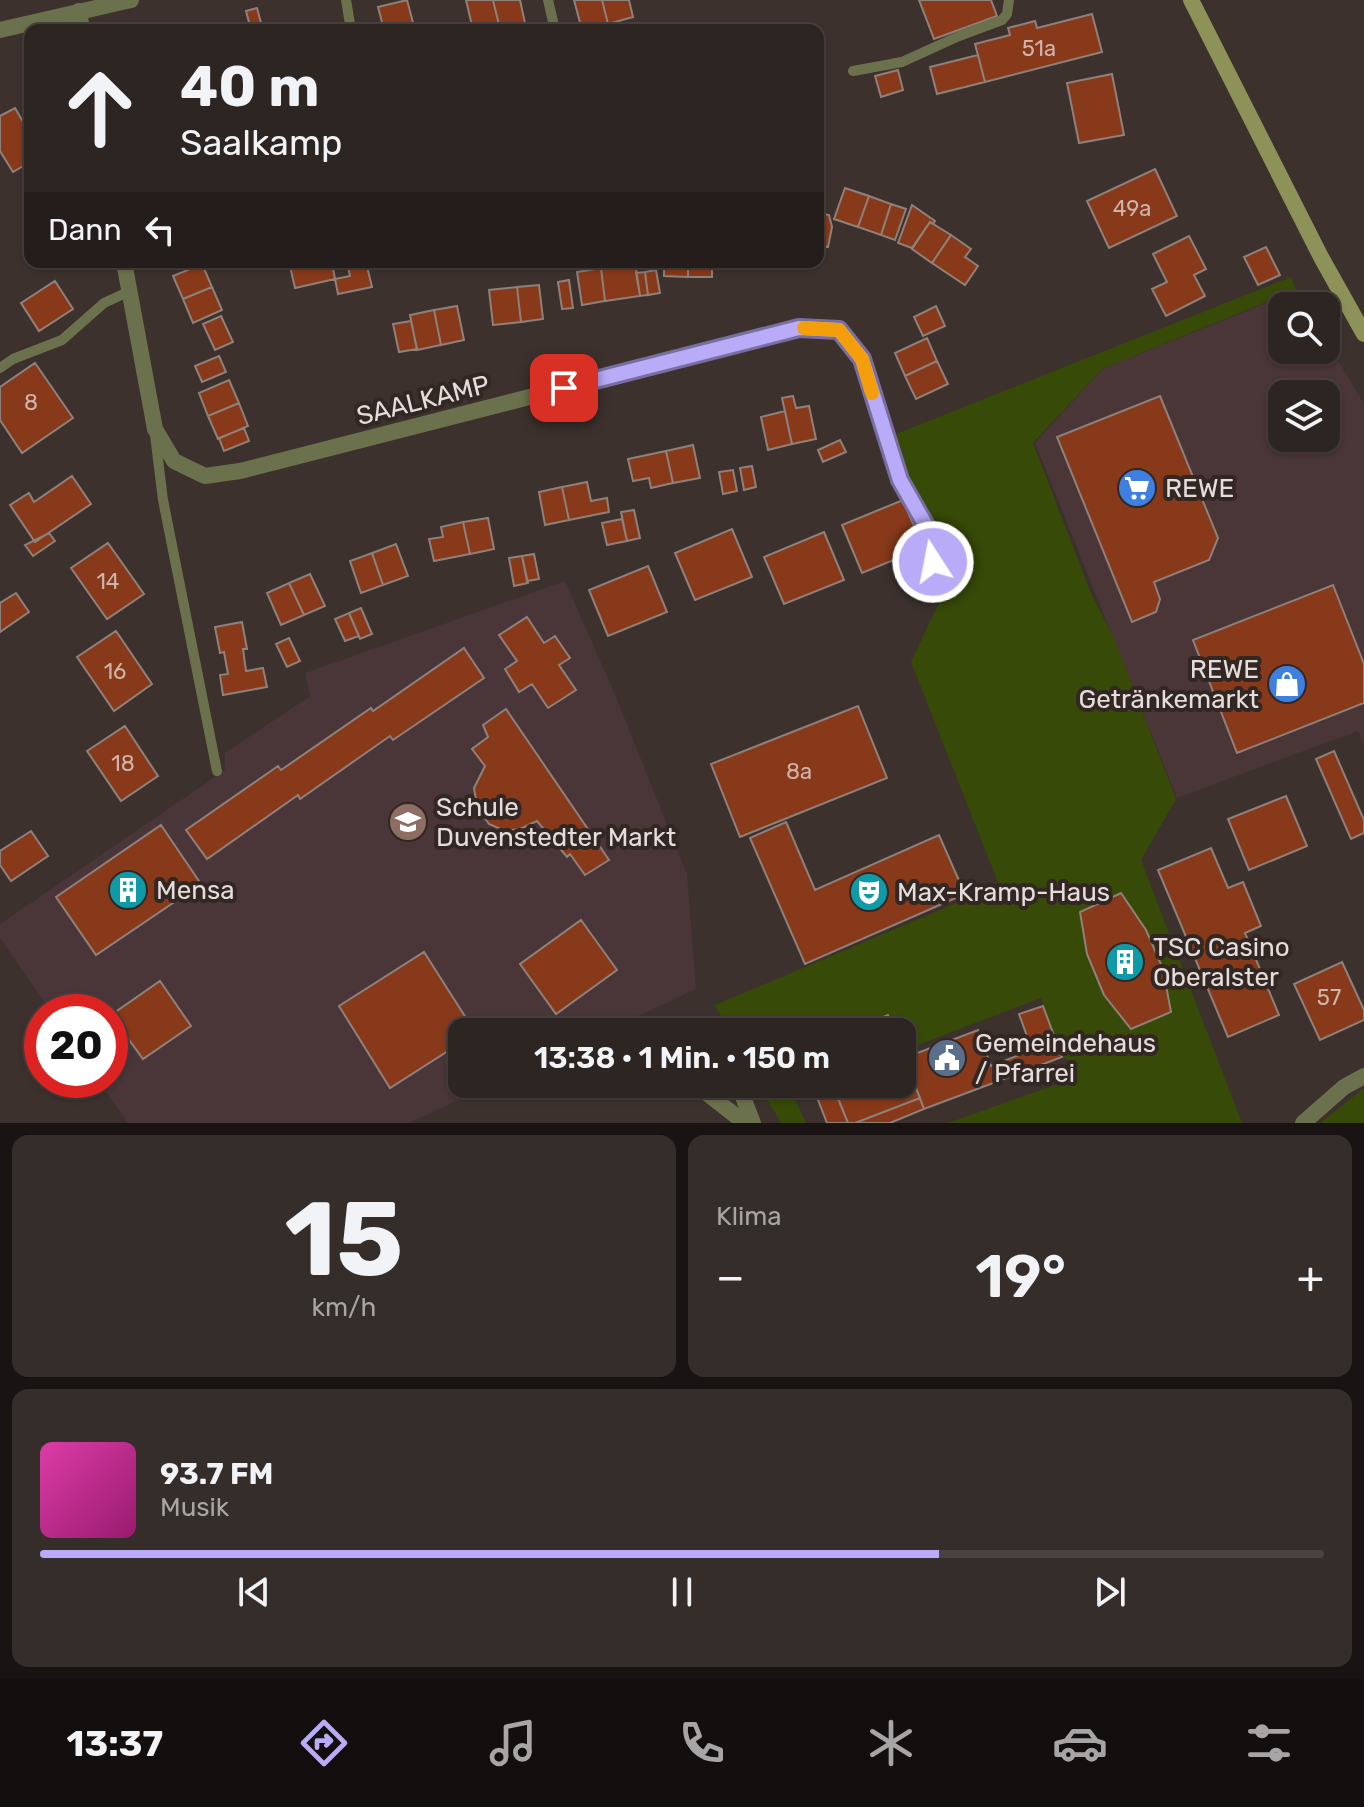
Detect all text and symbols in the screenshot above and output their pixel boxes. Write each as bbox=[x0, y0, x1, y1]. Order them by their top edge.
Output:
house number: 51a bbox=[1022, 35, 1056, 62]
text: 40 m bbox=[180, 54, 320, 120]
icon: ahead bbox=[48, 56, 152, 160]
text: Saalkamp bbox=[180, 121, 342, 164]
house number: 49a bbox=[1113, 195, 1151, 222]
icon: left bbox=[138, 208, 182, 252]
text: Dann bbox=[48, 212, 122, 248]
map controls bbox=[1268, 292, 1340, 452]
button: search bbox=[1268, 292, 1340, 364]
pin bbox=[530, 354, 598, 422]
icon: arrive bbox=[542, 366, 586, 410]
street label: SAALKAMP bbox=[354, 369, 493, 432]
button: layers bbox=[1268, 380, 1340, 452]
house number: 8 bbox=[24, 389, 38, 416]
supermarket icon: REWE bbox=[1116, 467, 1158, 509]
place label: REWE bbox=[1165, 473, 1234, 504]
position arrow bbox=[891, 520, 975, 604]
house number: 14 bbox=[96, 568, 120, 595]
place label: REWE Getränkemarkt bbox=[1079, 654, 1259, 715]
house number: 16 bbox=[104, 658, 126, 685]
shop icon: REWE Getränkemarkt bbox=[1266, 663, 1308, 705]
house number: 18 bbox=[111, 750, 135, 777]
house number: 8a bbox=[786, 758, 812, 785]
place label: Schule Duvenstedter Markt bbox=[436, 792, 676, 853]
school or university icon: Schule Duvenstedter Markt bbox=[387, 801, 429, 843]
building icon: Mensa bbox=[107, 869, 149, 911]
theatre icon: Max-Kramp-Haus bbox=[848, 871, 890, 913]
place label: Mensa bbox=[156, 875, 235, 906]
place label: Max-Kramp-Haus bbox=[897, 877, 1110, 908]
place label: TSC Casino Oberalster bbox=[1153, 932, 1290, 993]
building icon: TSC Casino Oberalster bbox=[1104, 941, 1146, 983]
house number: 57 bbox=[1317, 984, 1341, 1011]
speed limit sign: 20 bbox=[24, 994, 128, 1098]
place label: Gemeindehaus / Pfarrei bbox=[975, 1028, 1156, 1089]
public building icon: Gemeindehaus / Pfarrei bbox=[926, 1037, 968, 1079]
text: 13:38 · 1 Min. · 150 m bbox=[534, 1040, 830, 1076]
text: 15 bbox=[285, 1178, 403, 1301]
text: Klima bbox=[716, 1201, 782, 1232]
text: 19° bbox=[975, 1241, 1066, 1312]
text: − bbox=[716, 1251, 745, 1303]
text: + bbox=[1297, 1251, 1324, 1303]
text: km/h bbox=[312, 1292, 376, 1323]
text: 93.7 FM bbox=[160, 1456, 273, 1492]
text: Musik bbox=[160, 1492, 229, 1523]
icon: previous bbox=[232, 1570, 276, 1614]
icon: pause bbox=[660, 1570, 704, 1614]
icon: next bbox=[1088, 1570, 1132, 1614]
icon: directions bbox=[296, 1715, 352, 1771]
icon: music bbox=[485, 1715, 541, 1771]
icon: phone bbox=[674, 1715, 730, 1771]
icon: climate bbox=[863, 1715, 919, 1771]
icon: car bbox=[1052, 1715, 1108, 1771]
icon: filters bbox=[1241, 1715, 1297, 1771]
text: 13:37 bbox=[67, 1722, 163, 1765]

